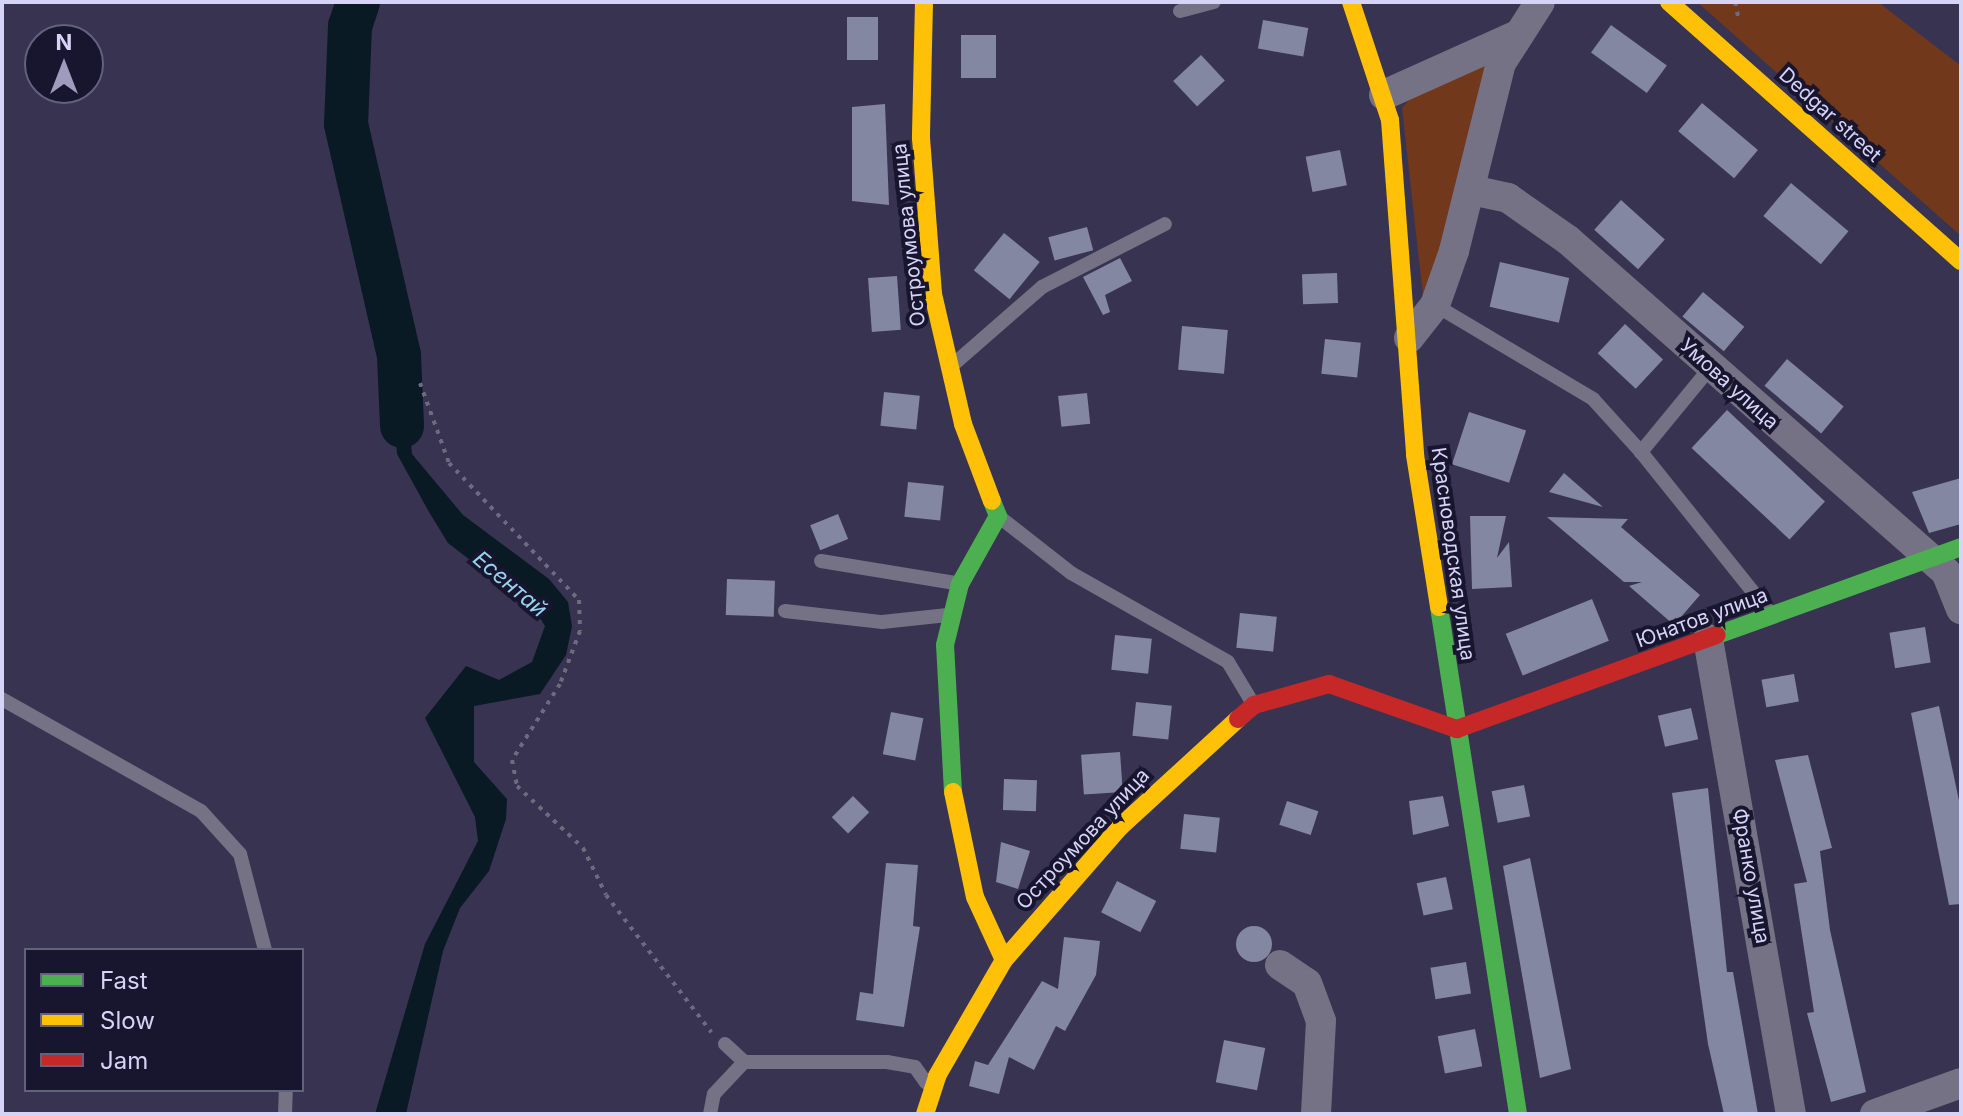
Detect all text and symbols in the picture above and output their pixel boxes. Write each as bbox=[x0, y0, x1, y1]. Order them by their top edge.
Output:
north arrow bbox=[24, 24, 104, 104]
text: N bbox=[56, 29, 72, 55]
street label: Dedgar street bbox=[1774, 63, 1886, 167]
street label: Остроумова улица bbox=[887, 142, 931, 328]
street label: Умова улица bbox=[1675, 334, 1783, 434]
street label: Красноводская улица bbox=[1426, 446, 1480, 662]
water label: Есентай bbox=[468, 546, 552, 622]
street label: Юнатов улица bbox=[1633, 583, 1771, 653]
street label: Остроумова улица bbox=[1012, 764, 1154, 914]
street label: Франко улица bbox=[1727, 807, 1775, 945]
legend bbox=[24, 948, 304, 1092]
text: Fast bbox=[100, 966, 148, 995]
text: Slow bbox=[100, 1006, 155, 1035]
text: Jam bbox=[100, 1046, 148, 1075]

